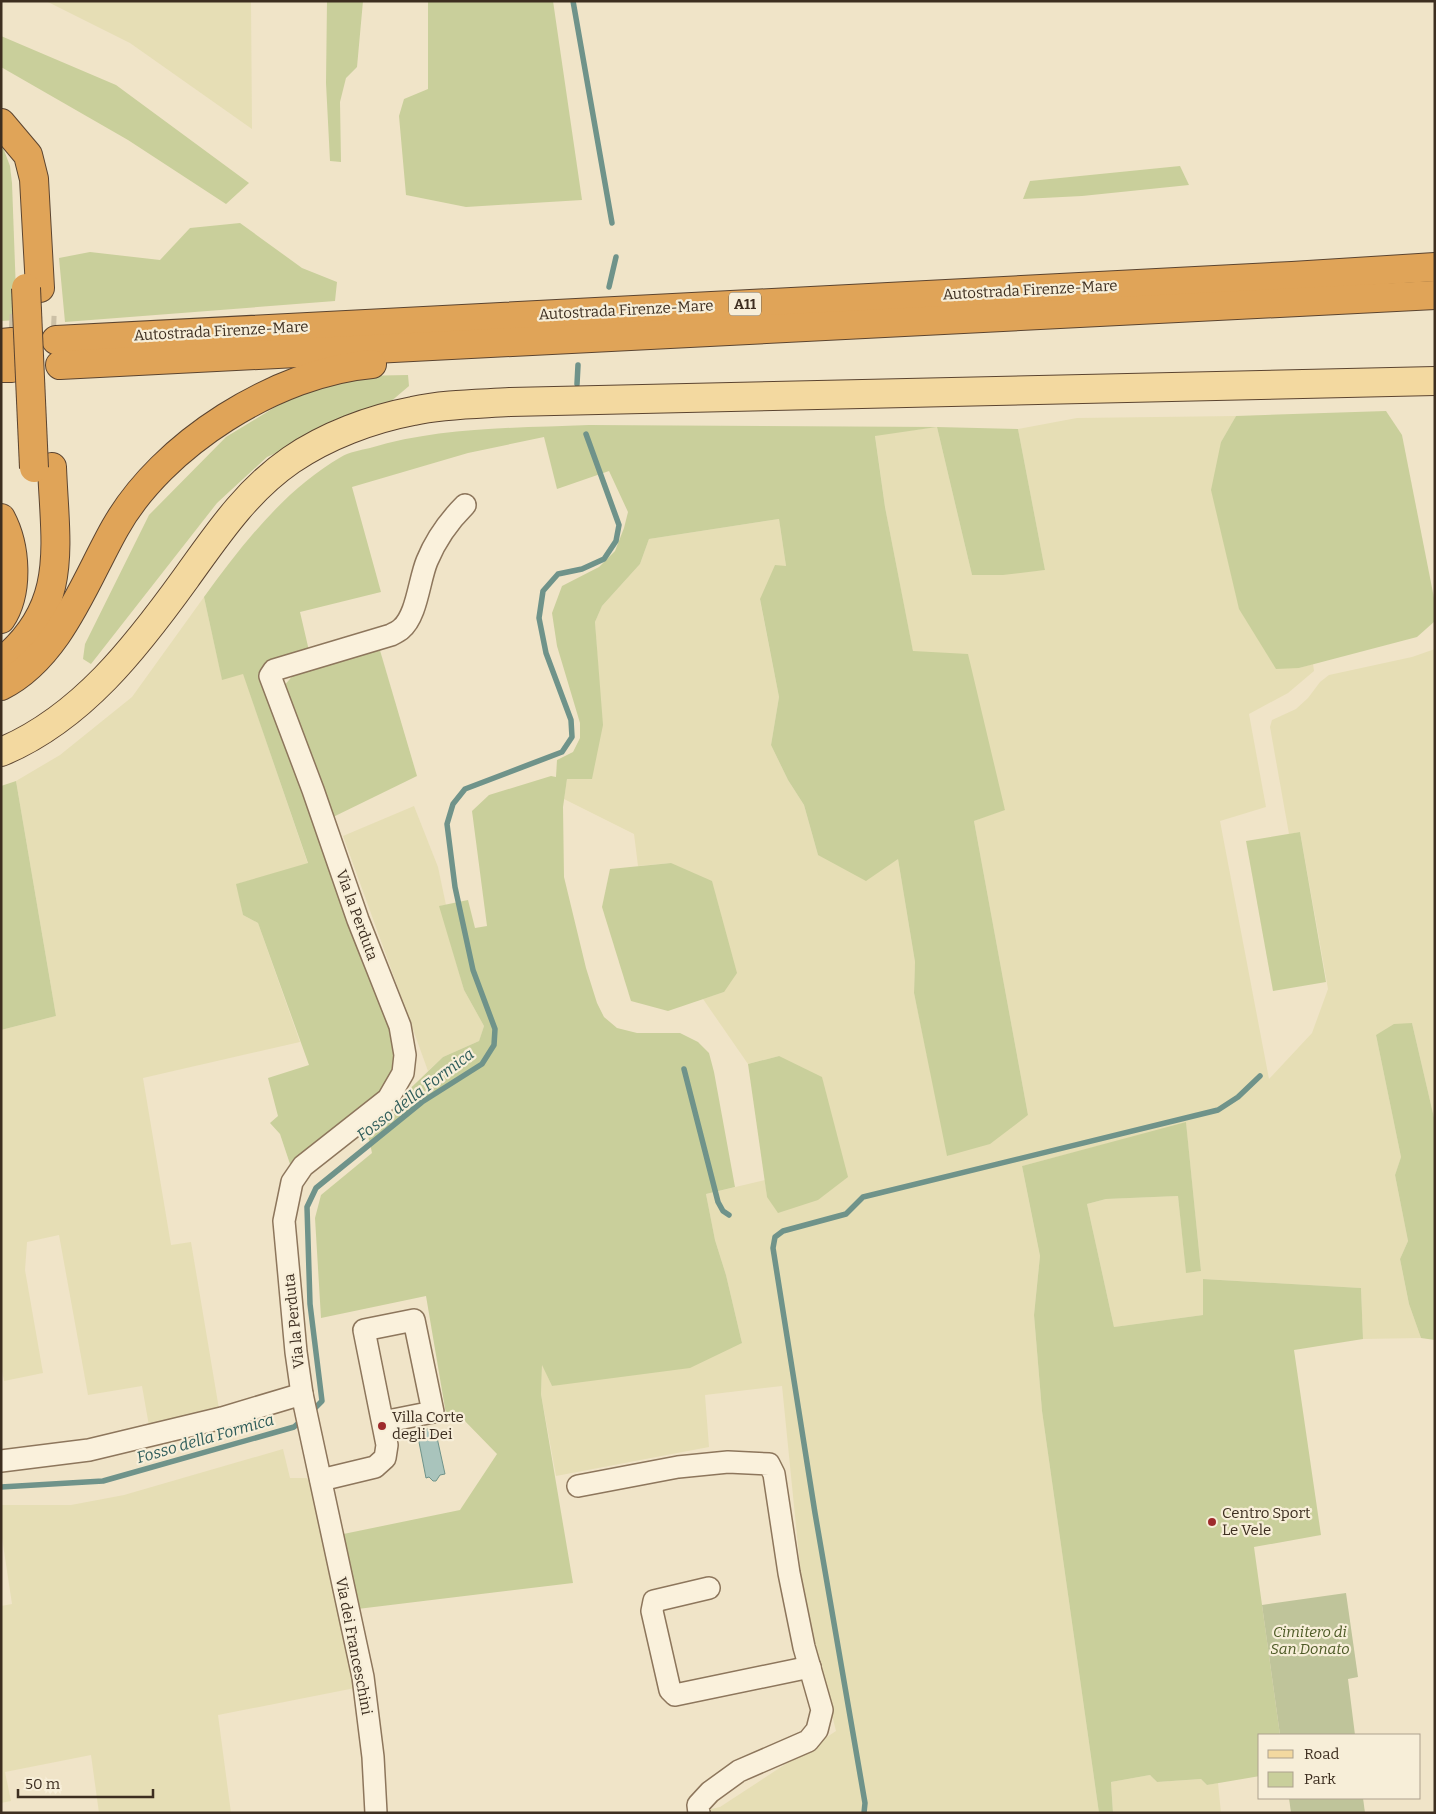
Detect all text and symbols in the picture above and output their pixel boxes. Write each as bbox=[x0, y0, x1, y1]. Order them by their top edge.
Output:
street label: Autostrada Firenze-Mare bbox=[942, 276, 1118, 304]
road number: A11 bbox=[729, 292, 761, 316]
street label: Autostrada Firenze-Mare bbox=[538, 296, 714, 324]
street label: Autostrada Firenze-Mare bbox=[133, 317, 309, 345]
street label: Via la Perduta bbox=[332, 867, 382, 963]
water label: Fosso della Formica bbox=[353, 1044, 478, 1145]
street label: Via la Perduta bbox=[280, 1273, 308, 1369]
place label: Villa Corte degli Dei bbox=[392, 1408, 464, 1443]
water label: Fosso della Formica bbox=[134, 1410, 276, 1467]
marker: Villa Corte degli Dei bbox=[376, 1420, 388, 1432]
place label: Centro Sport Le Vele bbox=[1222, 1504, 1311, 1539]
marker: Centro Sport Le Vele bbox=[1206, 1516, 1218, 1528]
street label: Via dei Franceschini bbox=[332, 1576, 376, 1717]
park label: Cimitero di San Donato bbox=[1270, 1623, 1350, 1658]
legend bbox=[1258, 1734, 1421, 1799]
text: Road bbox=[1304, 1745, 1339, 1763]
scale bar bbox=[18, 1766, 152, 1798]
text: Park bbox=[1304, 1770, 1336, 1788]
text: 50 m bbox=[25, 1775, 61, 1793]

